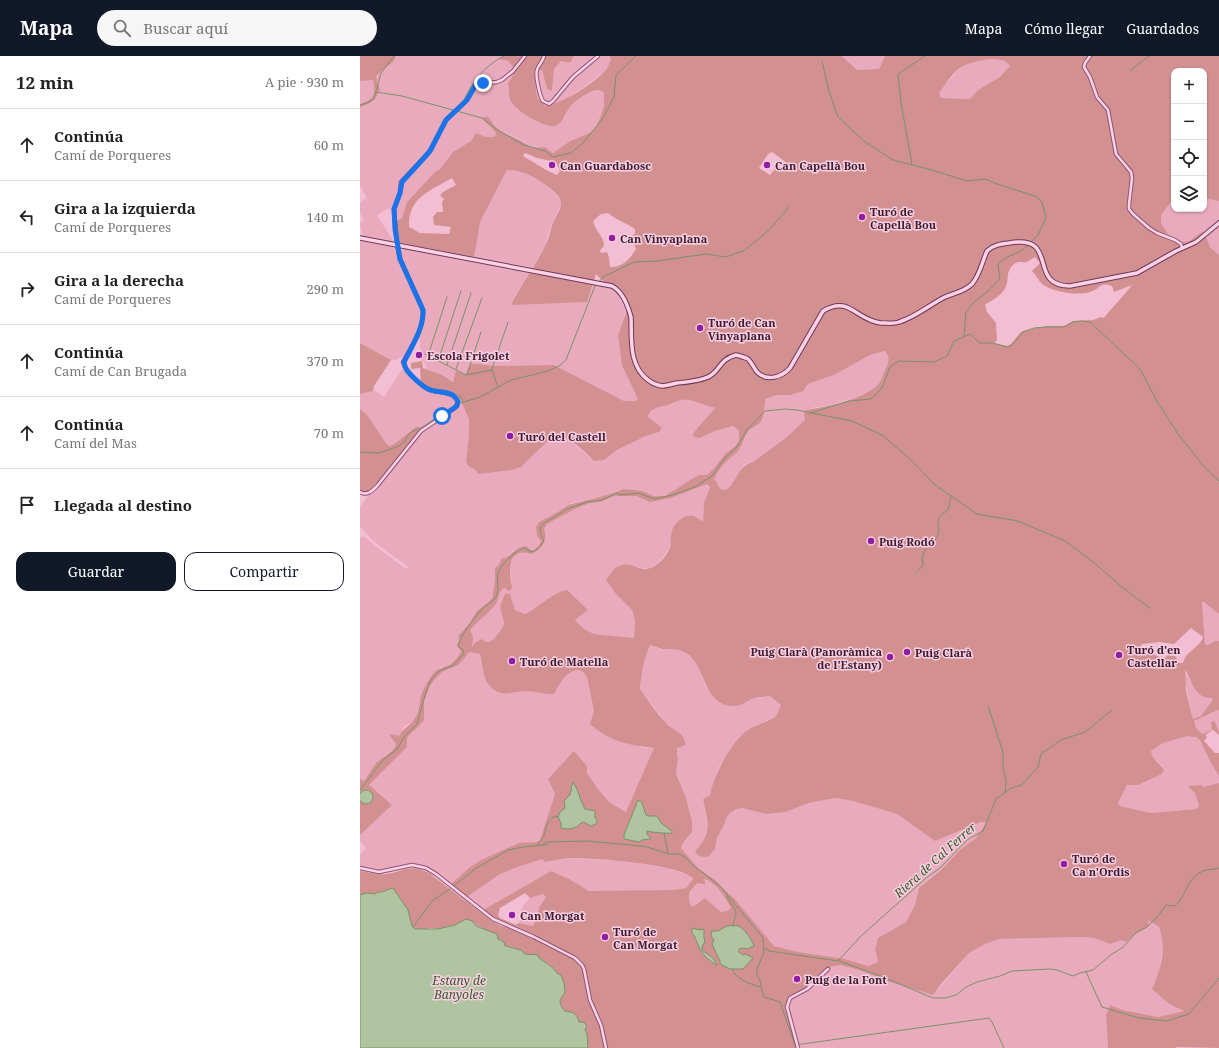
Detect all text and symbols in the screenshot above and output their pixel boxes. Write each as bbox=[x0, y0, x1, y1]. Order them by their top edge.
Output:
search box bbox=[97, 10, 377, 46]
text: Mapa bbox=[20, 15, 73, 41]
icon: search bbox=[111, 17, 133, 39]
text: Buscar aquí bbox=[143, 18, 228, 38]
text: Mapa bbox=[965, 19, 1002, 38]
text: Cómo llegar bbox=[1024, 19, 1104, 38]
text: Guardados bbox=[1126, 19, 1199, 38]
map controls bbox=[1171, 68, 1207, 212]
button: + bbox=[1171, 68, 1207, 104]
text: 12 min bbox=[16, 71, 74, 94]
text: A pie · 930 m bbox=[265, 73, 344, 91]
route end bbox=[474, 74, 492, 92]
button: − bbox=[1171, 104, 1207, 140]
text: Continúa bbox=[54, 126, 124, 146]
icon: ahead bbox=[16, 134, 38, 156]
text: 60 m bbox=[314, 136, 344, 154]
button: locate bbox=[1171, 140, 1207, 176]
text: Camí de Porqueres bbox=[54, 146, 171, 164]
place label: Can Guardabosc bbox=[560, 158, 651, 173]
place label: Can Capellà Bou bbox=[775, 158, 866, 173]
marker: Can Guardabosc bbox=[547, 160, 557, 170]
marker: Can Capellà Bou bbox=[762, 160, 772, 170]
button: layers bbox=[1171, 176, 1207, 212]
text: Gira a la izquierda bbox=[54, 198, 196, 218]
place label: Turó de Capellà Bou bbox=[870, 204, 937, 232]
icon: left bbox=[16, 206, 38, 228]
text: 140 m bbox=[307, 208, 344, 226]
marker: Turó de Capellà Bou bbox=[857, 212, 867, 222]
text: Camí de Porqueres bbox=[54, 218, 171, 236]
place label: Can Vinyaplana bbox=[620, 231, 708, 246]
marker: Can Vinyaplana bbox=[607, 233, 617, 243]
text: Gira a la derecha bbox=[54, 270, 184, 290]
icon: right bbox=[16, 278, 38, 300]
text: 290 m bbox=[307, 280, 344, 298]
text: Camí de Porqueres bbox=[54, 290, 171, 308]
place label: Turó de Can Vinyaplana bbox=[708, 315, 776, 343]
marker: Turó de Can Vinyaplana bbox=[695, 323, 705, 333]
text: Continúa bbox=[54, 342, 124, 362]
place label: Escola Frigolet bbox=[427, 348, 510, 363]
icon: ahead bbox=[16, 350, 38, 372]
marker: Escola Frigolet bbox=[414, 350, 424, 360]
text: 370 m bbox=[307, 352, 344, 370]
text: Camí de Can Brugada bbox=[54, 362, 187, 380]
route start bbox=[433, 407, 451, 425]
text: Continúa bbox=[54, 414, 124, 434]
icon: ahead bbox=[16, 422, 38, 444]
text: 70 m bbox=[314, 424, 344, 442]
place label: Turó del Castell bbox=[518, 429, 606, 444]
marker: Turó del Castell bbox=[505, 431, 515, 441]
text: Camí del Mas bbox=[54, 434, 137, 452]
icon: arrive bbox=[16, 494, 38, 516]
text: Llegada al destino bbox=[54, 495, 192, 515]
place label: Puig Rodó bbox=[879, 534, 935, 549]
marker: Puig Rodó bbox=[866, 536, 876, 546]
button: Guardar bbox=[16, 552, 176, 591]
button: Compartir bbox=[184, 552, 344, 591]
place label: Turó d'en Castellar bbox=[1127, 642, 1181, 670]
place label: Puig Clarà (Panoràmica de l'Estany) bbox=[751, 644, 882, 672]
place label: Puig Clarà bbox=[915, 645, 973, 660]
marker: Puig Clarà bbox=[902, 647, 912, 657]
marker: Turó d'en Castellar bbox=[1114, 650, 1124, 660]
marker: Puig Clarà (Panoràmica de l'Estany) bbox=[885, 652, 895, 662]
place label: Turó de Matella bbox=[520, 654, 609, 669]
marker: Turó de Matella bbox=[507, 656, 517, 666]
water label: Riera de Cal Ferrer bbox=[889, 818, 980, 902]
place label: Turó de Ca n'Ordis bbox=[1072, 851, 1130, 879]
marker: Turó de Ca n'Ordis bbox=[1059, 859, 1069, 869]
place label: Can Morgat bbox=[520, 908, 585, 923]
marker: Can Morgat bbox=[507, 910, 517, 920]
place label: Turó de Can Morgat bbox=[613, 924, 678, 952]
marker: Turó de Can Morgat bbox=[600, 932, 610, 942]
water label: Estany de Banyoles bbox=[431, 972, 486, 1003]
place label: Puig de la Font bbox=[805, 972, 887, 987]
marker: Puig de la Font bbox=[792, 974, 802, 984]

